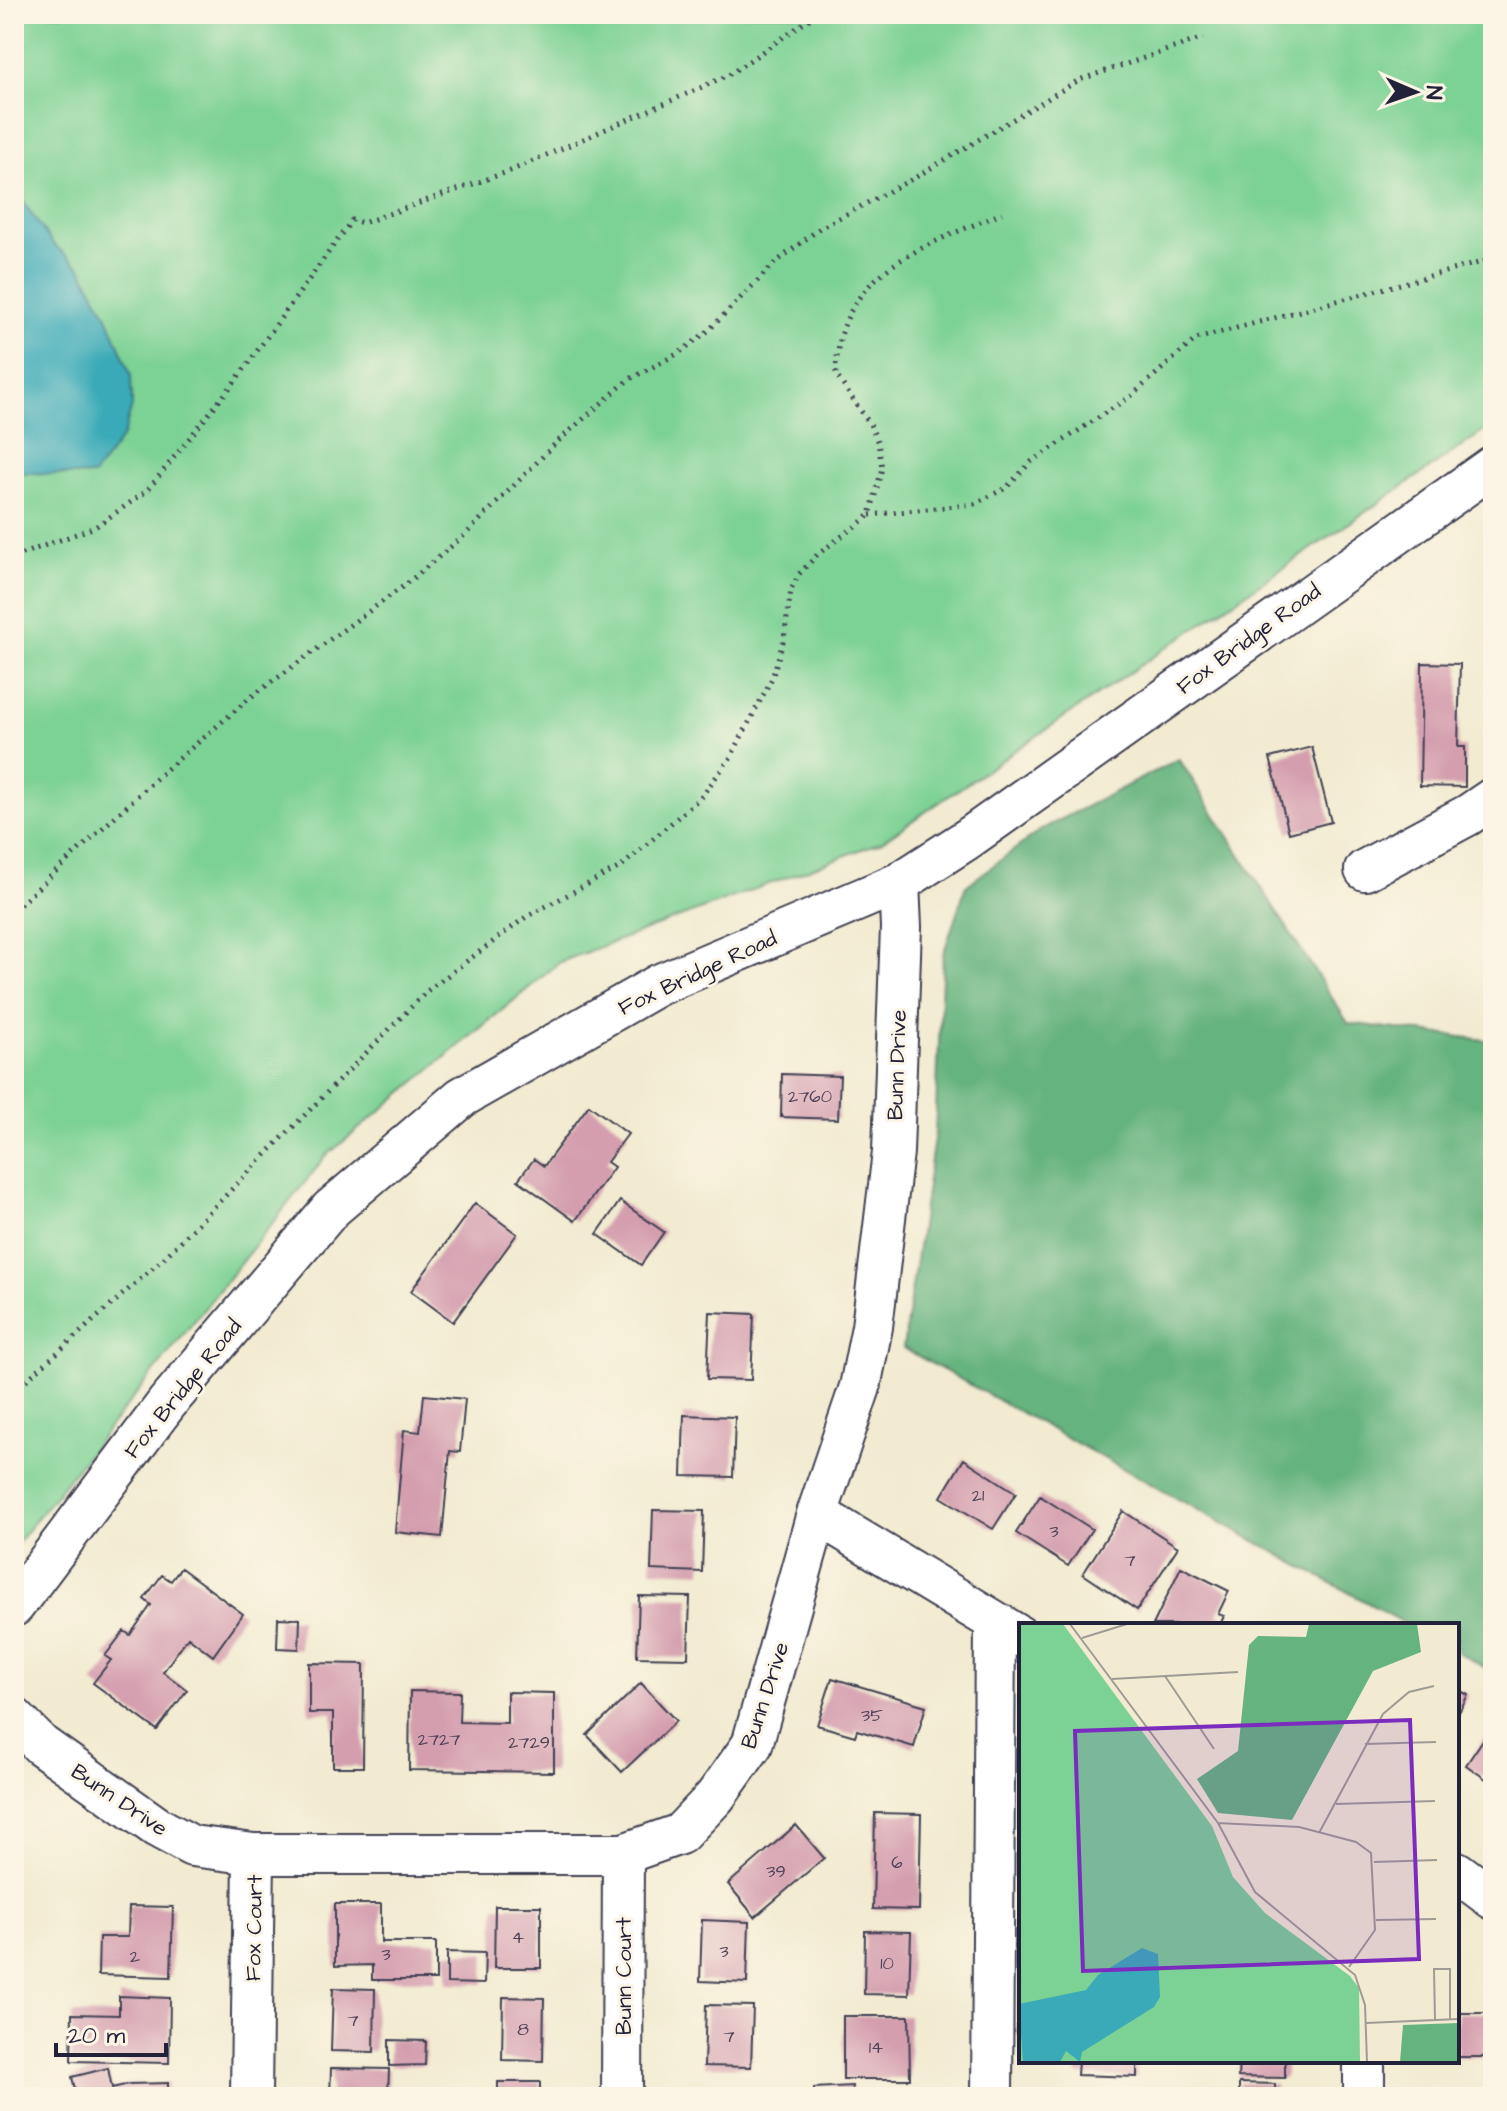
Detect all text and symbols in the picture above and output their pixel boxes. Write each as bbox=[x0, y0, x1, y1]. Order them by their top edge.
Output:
north arrow bbox=[1375, 52, 1455, 132]
text: N bbox=[1418, 85, 1449, 100]
street label: Fox Bridge Road bbox=[1170, 576, 1328, 703]
street label: Fox Bridge Road bbox=[613, 923, 782, 1025]
street label: Bunn Drive bbox=[880, 1009, 915, 1121]
house number: 2760 bbox=[788, 1084, 832, 1109]
street label: Fox Bridge Road bbox=[117, 1312, 250, 1466]
house number: 21 bbox=[972, 1483, 984, 1508]
house number: 3 bbox=[1049, 1519, 1059, 1544]
house number: 7 bbox=[1124, 1548, 1136, 1573]
inset map bbox=[1019, 1623, 1459, 2063]
street label: Bunn Drive bbox=[734, 1638, 797, 1753]
house number: 35 bbox=[861, 1703, 883, 1728]
house number: 2727 bbox=[418, 1727, 460, 1752]
house number: 2729 bbox=[508, 1730, 550, 1755]
street label: Bunn Drive bbox=[65, 1756, 174, 1844]
house number: 6 bbox=[891, 1850, 903, 1875]
house number: 39 bbox=[766, 1859, 786, 1884]
street label: Fox Court bbox=[238, 1874, 271, 1982]
street label: Bunn Court bbox=[609, 1917, 640, 2035]
house number: 4 bbox=[512, 1925, 524, 1950]
house number: 3 bbox=[719, 1939, 729, 1964]
house number: 3 bbox=[381, 1942, 391, 1967]
house number: 2 bbox=[130, 1944, 141, 1969]
house number: 10 bbox=[880, 1951, 894, 1976]
scale bar bbox=[56, 2007, 166, 2057]
house number: 7 bbox=[347, 2008, 359, 2033]
house number: 8 bbox=[517, 2017, 529, 2042]
text: 20 m bbox=[68, 2019, 125, 2053]
house number: 7 bbox=[723, 2024, 735, 2049]
house number: 14 bbox=[869, 2035, 883, 2060]

